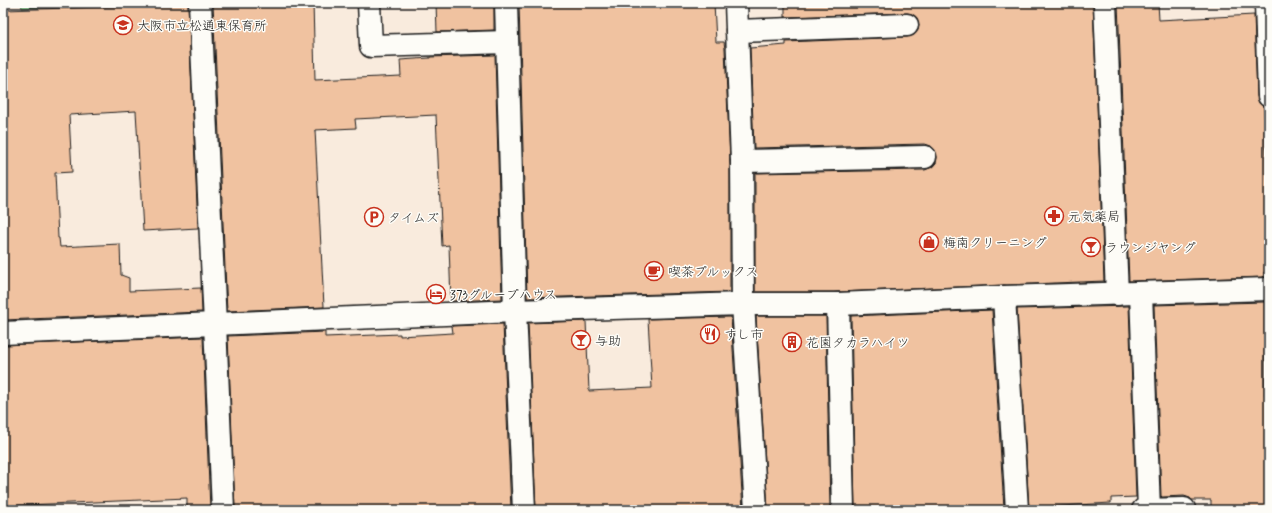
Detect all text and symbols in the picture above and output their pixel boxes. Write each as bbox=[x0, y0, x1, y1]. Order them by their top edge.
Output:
school or university icon: 大阪市立松通東保育所 bbox=[112, 14, 134, 36]
place label: 大阪市立松通東保育所 bbox=[137, 18, 267, 35]
pharmacy icon: 元気薬局 bbox=[1043, 205, 1065, 227]
parking icon: タイムズ bbox=[363, 206, 385, 228]
place label: 元気薬局 bbox=[1068, 209, 1120, 226]
place label: タイムズ bbox=[388, 210, 439, 227]
shop icon: 梅南クリーニング bbox=[918, 231, 940, 253]
place label: 梅南クリーニング bbox=[943, 235, 1047, 252]
bar icon: ラウンジヤング bbox=[1080, 236, 1102, 258]
place label: ラウンジヤング bbox=[1105, 240, 1196, 257]
cafe icon: 喫茶ブルックス bbox=[643, 260, 665, 282]
place label: 喫茶ブルックス bbox=[668, 264, 758, 281]
hotel icon: 373グループハウス bbox=[425, 283, 447, 305]
place label: 373グループハウス bbox=[450, 287, 557, 304]
restaurant icon: すし市 bbox=[699, 323, 721, 345]
place label: すし市 bbox=[724, 327, 763, 344]
bar icon: 与助 bbox=[570, 329, 592, 351]
building icon: 花園タカラハイツ bbox=[781, 331, 803, 353]
place label: 与助 bbox=[595, 333, 621, 350]
place label: 花園タカラハイツ bbox=[806, 335, 909, 352]

